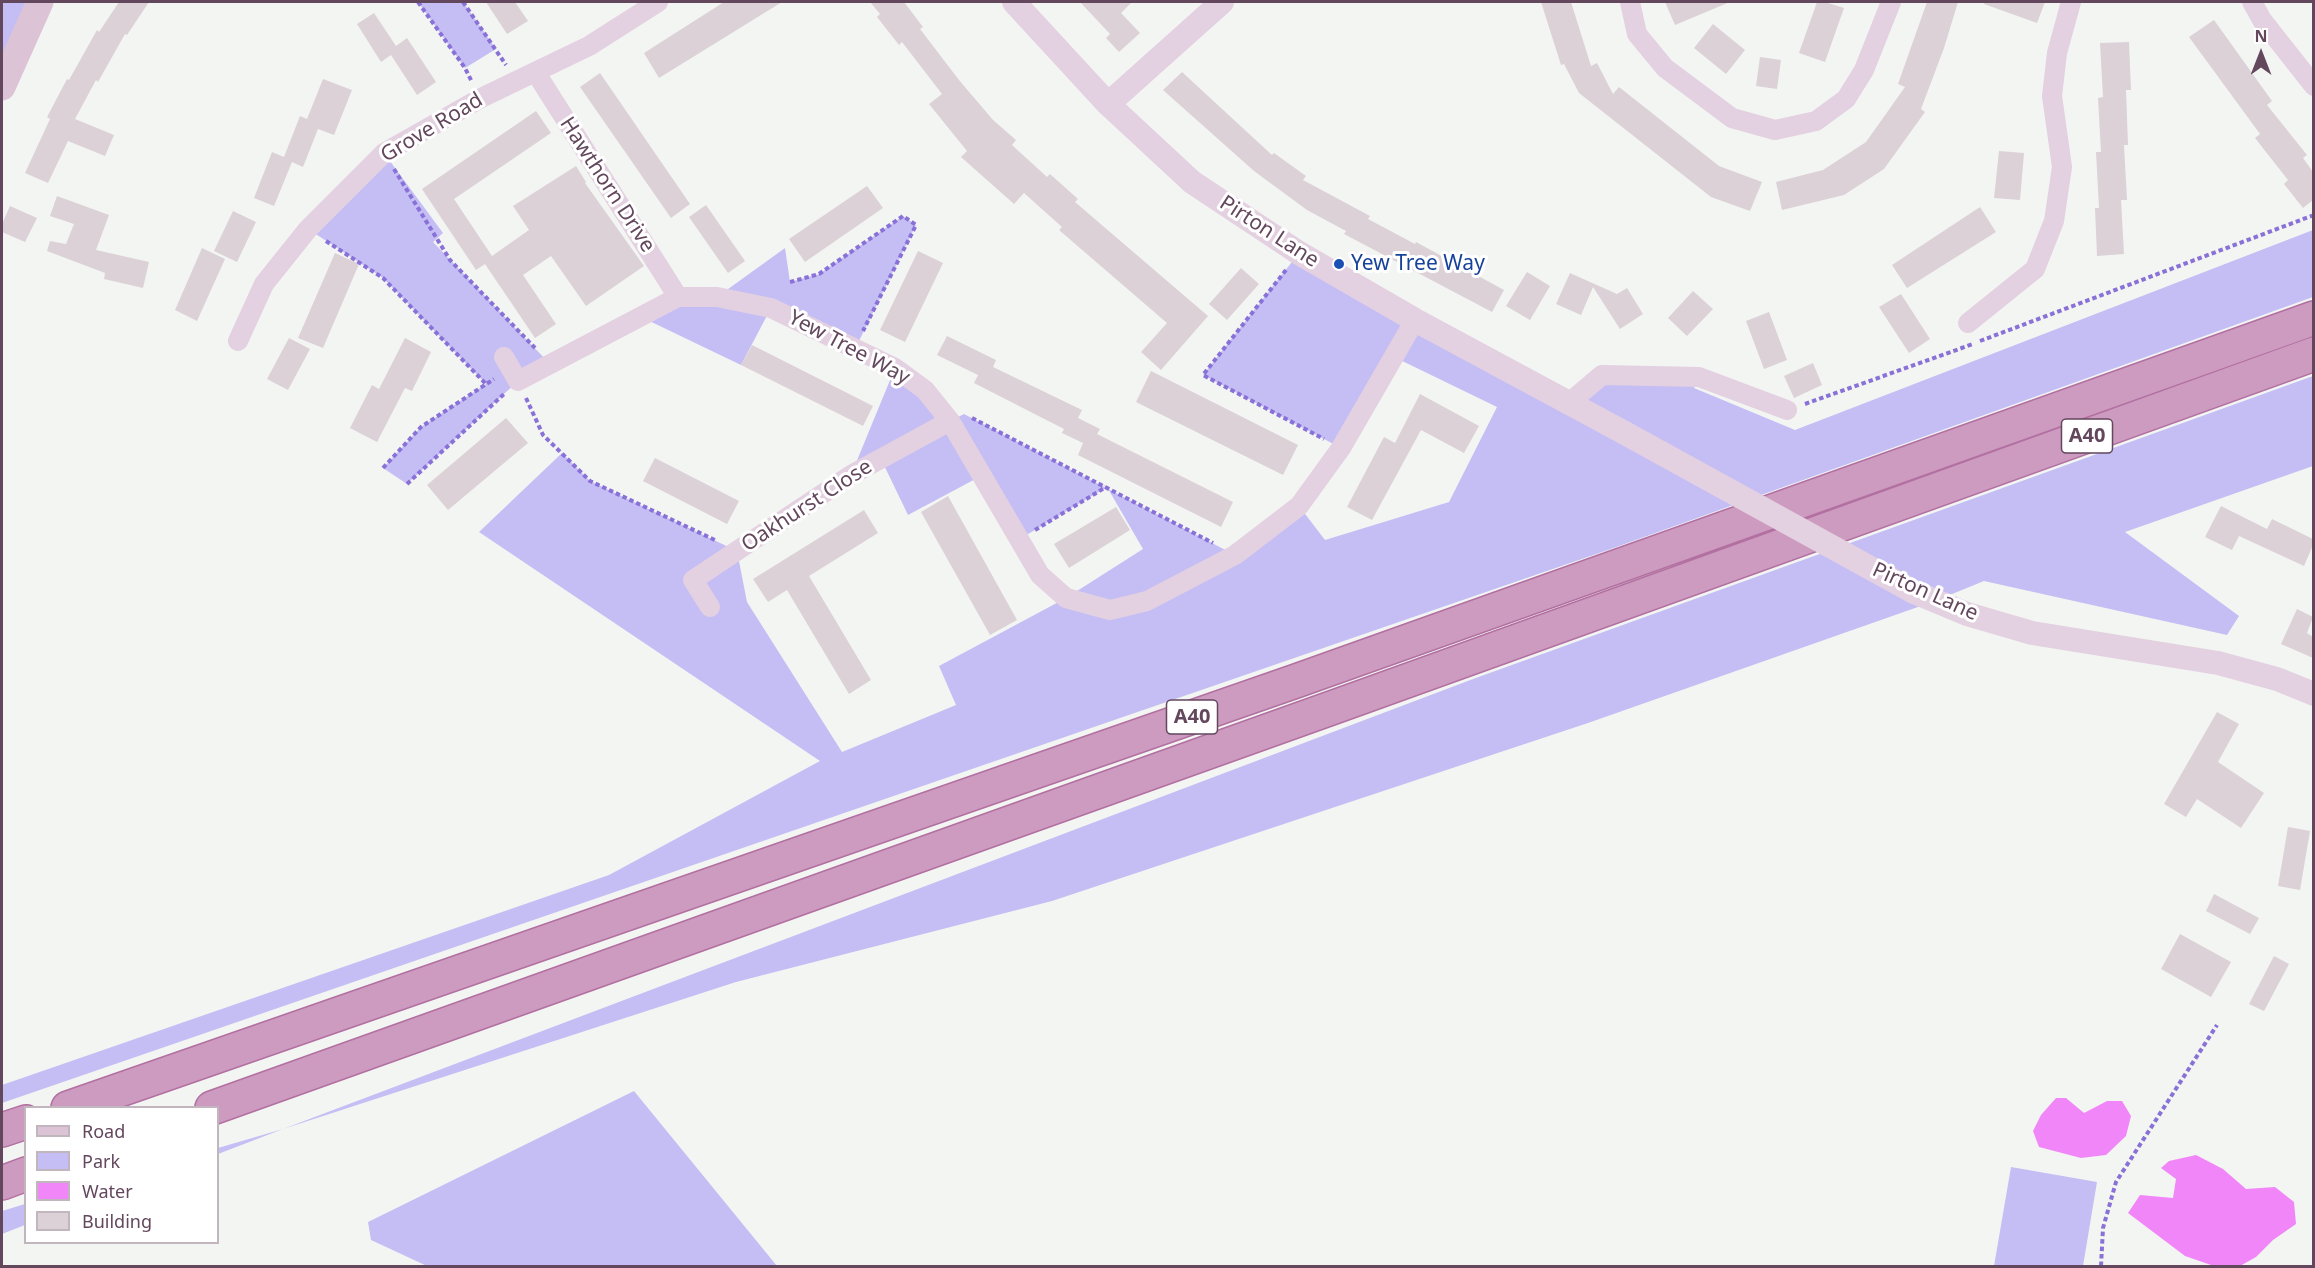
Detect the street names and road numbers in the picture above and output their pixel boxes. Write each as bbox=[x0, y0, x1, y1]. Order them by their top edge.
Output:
street label: Grove Road bbox=[377, 88, 487, 168]
street label: Hawthorn Drive bbox=[554, 113, 660, 257]
street label: Pirton Lane bbox=[1215, 191, 1323, 273]
street label: Yew Tree Way bbox=[784, 305, 914, 391]
road number: A40 bbox=[2062, 419, 2112, 453]
street label: Oakhurst Close bbox=[737, 454, 877, 558]
street label: Pirton Lane bbox=[1868, 557, 1982, 627]
road number: A40 bbox=[1166, 700, 1218, 734]

